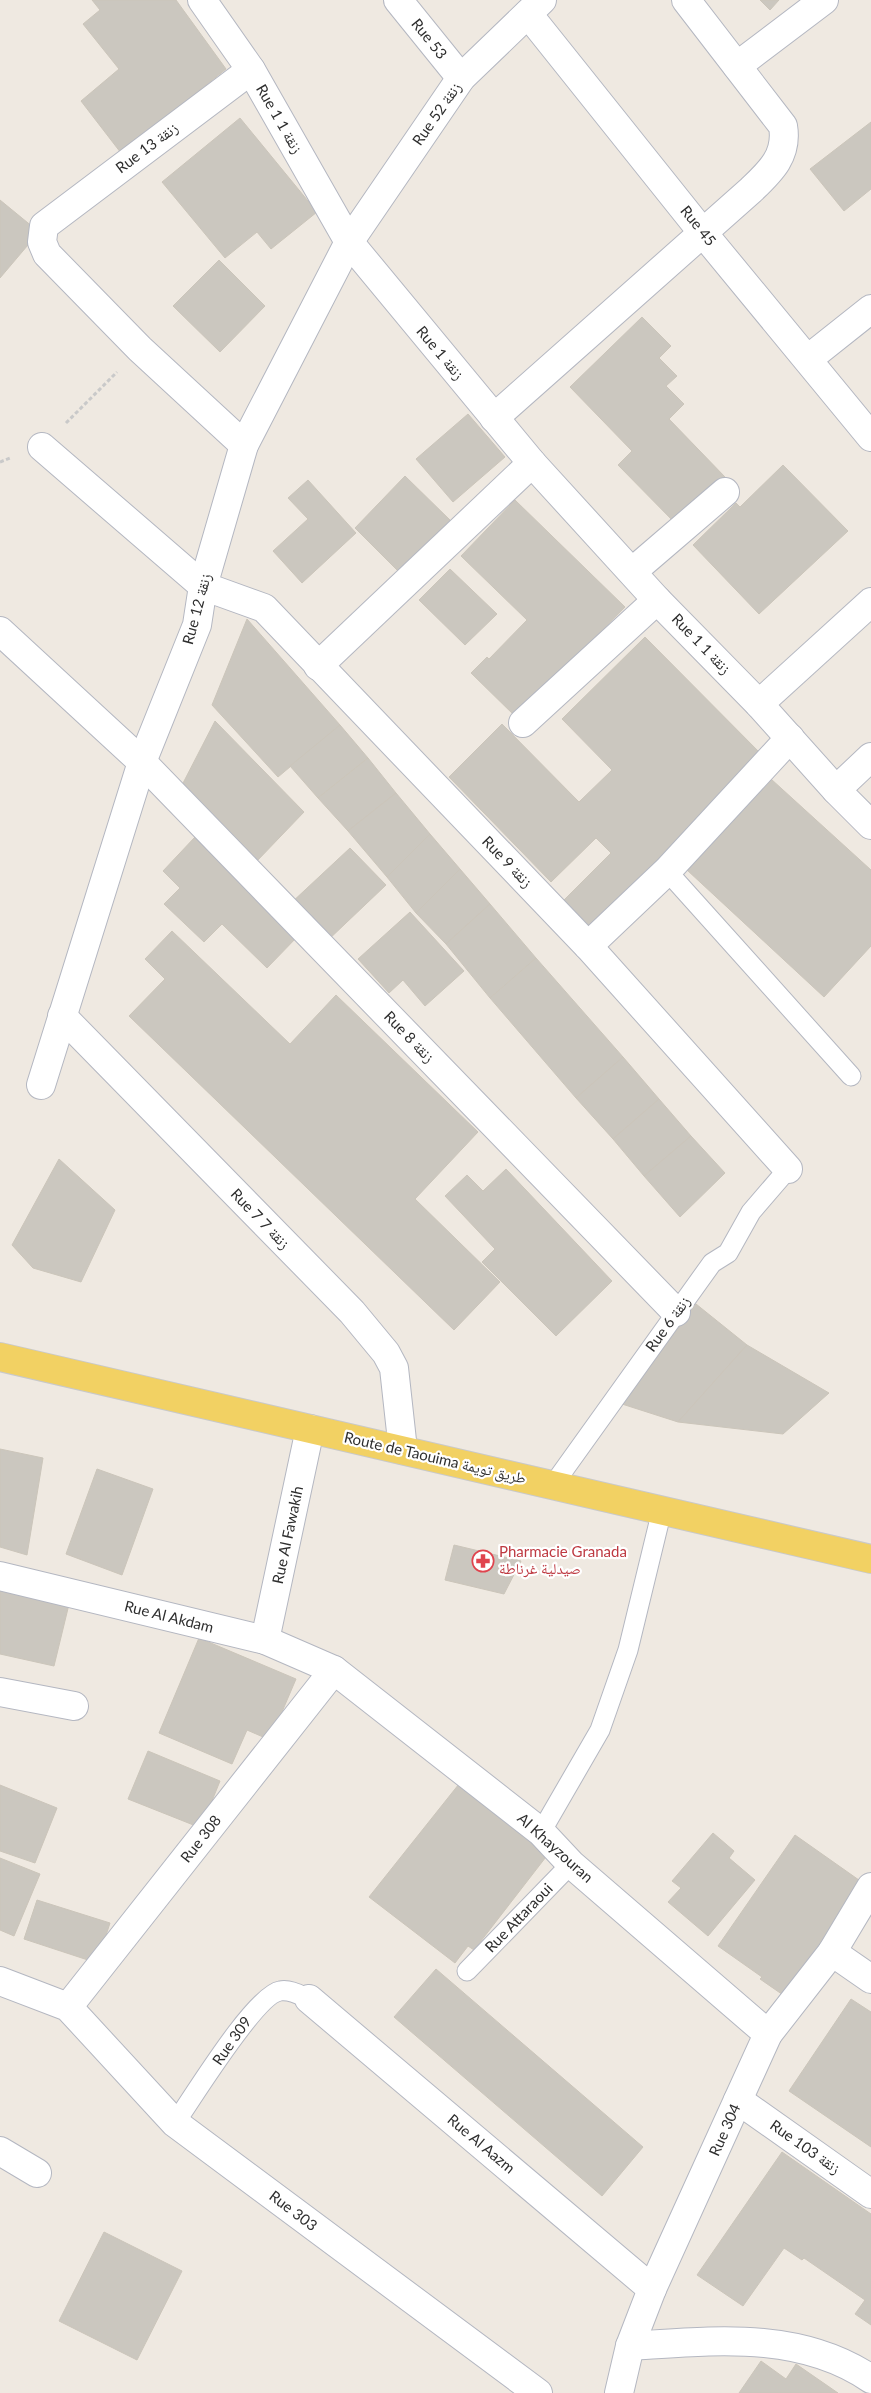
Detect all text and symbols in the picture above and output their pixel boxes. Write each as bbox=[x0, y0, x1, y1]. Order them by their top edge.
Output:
street label: Rue 53 bbox=[408, 15, 451, 62]
street label: Rue 52 زنقة bbox=[408, 78, 465, 149]
street label: Rue 1 زنقة 1 bbox=[252, 81, 307, 157]
street label: Rue 13 زنقة bbox=[112, 118, 182, 177]
street label: Rue 45 bbox=[677, 202, 720, 249]
street label: Rue 1 زنقة bbox=[412, 322, 468, 384]
street label: Rue 12 زنقة bbox=[178, 571, 215, 647]
street label: Rue 1 زنقة 1 bbox=[668, 609, 735, 678]
street label: Rue 9 زنقة bbox=[478, 832, 537, 892]
street label: Rue 8 زنقة bbox=[380, 1007, 439, 1067]
street label: Rue 7 زنقة 7 bbox=[227, 1184, 294, 1253]
street label: Rue 6 زنقة bbox=[641, 1292, 694, 1355]
street label: Route de Taouima طريق تويمة bbox=[342, 1427, 528, 1489]
street label: Rue Al Fawakih bbox=[268, 1484, 306, 1585]
place label: Pharmacie Granada صيدلية غرناطة bbox=[499, 1542, 627, 1578]
pharmacy icon: Pharmacie Granada صيدلية غرناطة bbox=[471, 1549, 495, 1573]
street label: Rue Al Akdam bbox=[123, 1596, 216, 1636]
street label: Al Khayzouran bbox=[514, 1809, 597, 1886]
street label: Rue 308 bbox=[176, 1811, 224, 1866]
street label: Rue Attaraoui bbox=[481, 1879, 556, 1956]
street label: Rue 309 bbox=[208, 2013, 254, 2068]
street label: Rue 304 bbox=[705, 2100, 744, 2159]
street label: Rue Al Aazm bbox=[444, 2110, 519, 2177]
street label: Rue 103 زنقة bbox=[766, 2115, 844, 2178]
street label: Rue 303 bbox=[266, 2186, 321, 2234]

